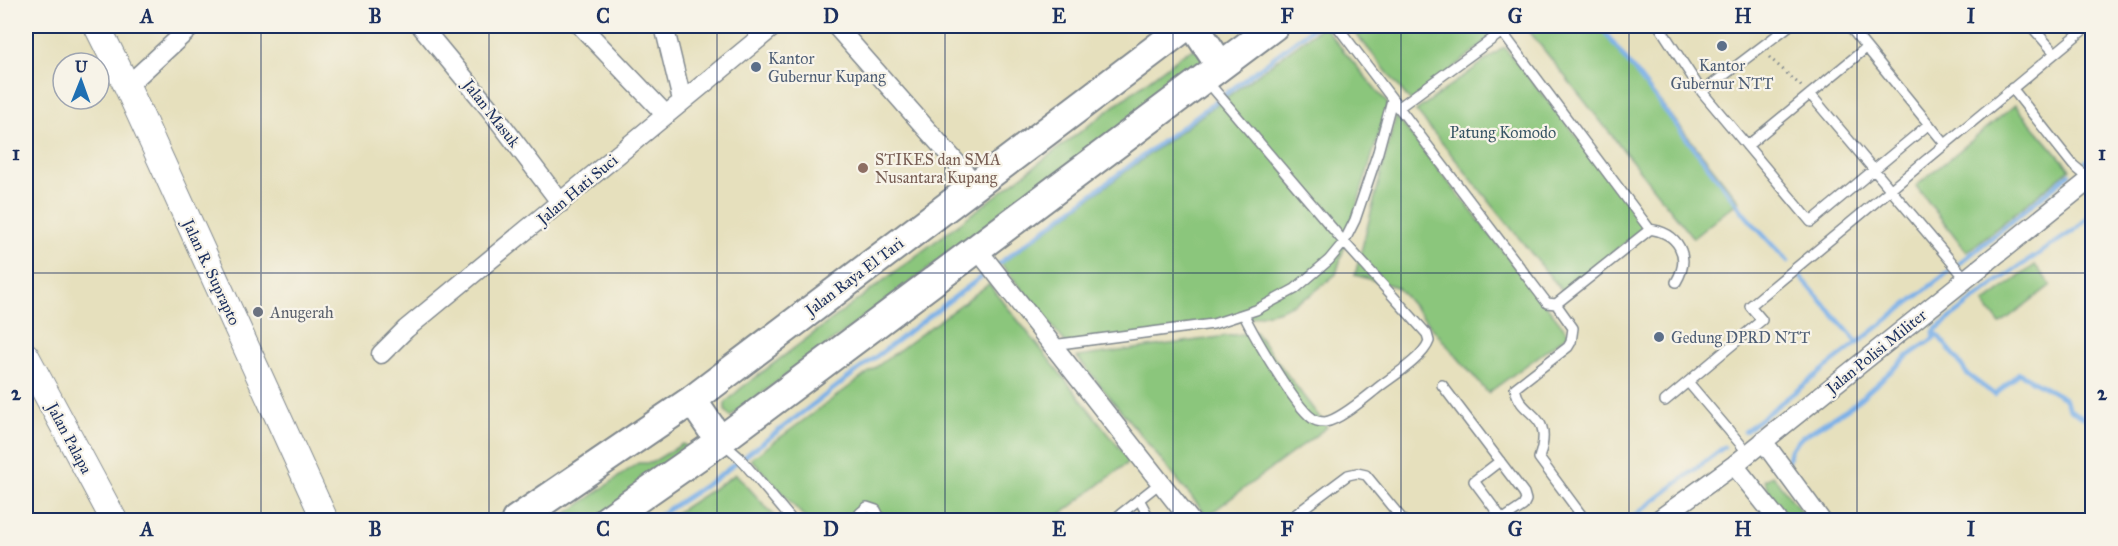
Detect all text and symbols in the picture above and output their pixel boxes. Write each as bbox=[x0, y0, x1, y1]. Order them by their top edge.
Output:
text: A bbox=[138, 4, 154, 28]
text: B bbox=[368, 4, 382, 28]
text: C bbox=[596, 4, 610, 28]
text: D bbox=[823, 4, 839, 28]
text: E bbox=[1052, 4, 1067, 28]
text: F bbox=[1280, 4, 1294, 28]
text: G bbox=[1508, 4, 1523, 28]
text: H bbox=[1734, 4, 1752, 28]
text: I bbox=[1967, 4, 1976, 28]
marker: Kantor Gubernur NTT bbox=[1715, 39, 1729, 53]
place label: Kantor Gubernur Kupang bbox=[768, 49, 886, 87]
north arrow bbox=[51, 51, 111, 111]
place label: Kantor Gubernur NTT bbox=[1671, 56, 1773, 93]
text: U bbox=[75, 57, 88, 76]
marker: Kantor Gubernur Kupang bbox=[749, 60, 763, 74]
street label: Jalan Masuk bbox=[457, 74, 524, 152]
park label: Patung Komodo bbox=[1450, 123, 1556, 143]
text: 1 bbox=[12, 141, 20, 165]
text: 1 bbox=[2098, 141, 2106, 165]
street label: Jalan Hati Suci bbox=[532, 150, 622, 231]
place label: STIKES dan SMA Nusantara Kupang bbox=[875, 150, 1001, 188]
marker: STIKES dan SMA Nusantara Kupang bbox=[856, 161, 870, 175]
street label: Jalan R. Suprapto bbox=[177, 214, 244, 329]
street label: Jalan Raya El Tari bbox=[800, 233, 908, 321]
place label: Anugerah bbox=[269, 303, 334, 323]
marker: Anugerah bbox=[251, 305, 265, 319]
street label: Jalan Polisi Militer bbox=[1821, 305, 1931, 400]
place label: Gedung DPRD NTT bbox=[1671, 328, 1810, 348]
marker: Gedung DPRD NTT bbox=[1652, 330, 1666, 344]
text: 2 bbox=[11, 381, 22, 405]
text: 2 bbox=[2097, 381, 2108, 405]
street label: Jalan Palapa bbox=[41, 398, 96, 478]
text: A bbox=[138, 517, 154, 541]
text: B bbox=[368, 517, 382, 541]
text: C bbox=[596, 517, 610, 541]
text: D bbox=[823, 517, 839, 541]
text: E bbox=[1052, 517, 1067, 541]
text: F bbox=[1280, 517, 1294, 541]
text: G bbox=[1508, 517, 1523, 541]
text: H bbox=[1734, 517, 1752, 541]
text: I bbox=[1967, 517, 1976, 541]

